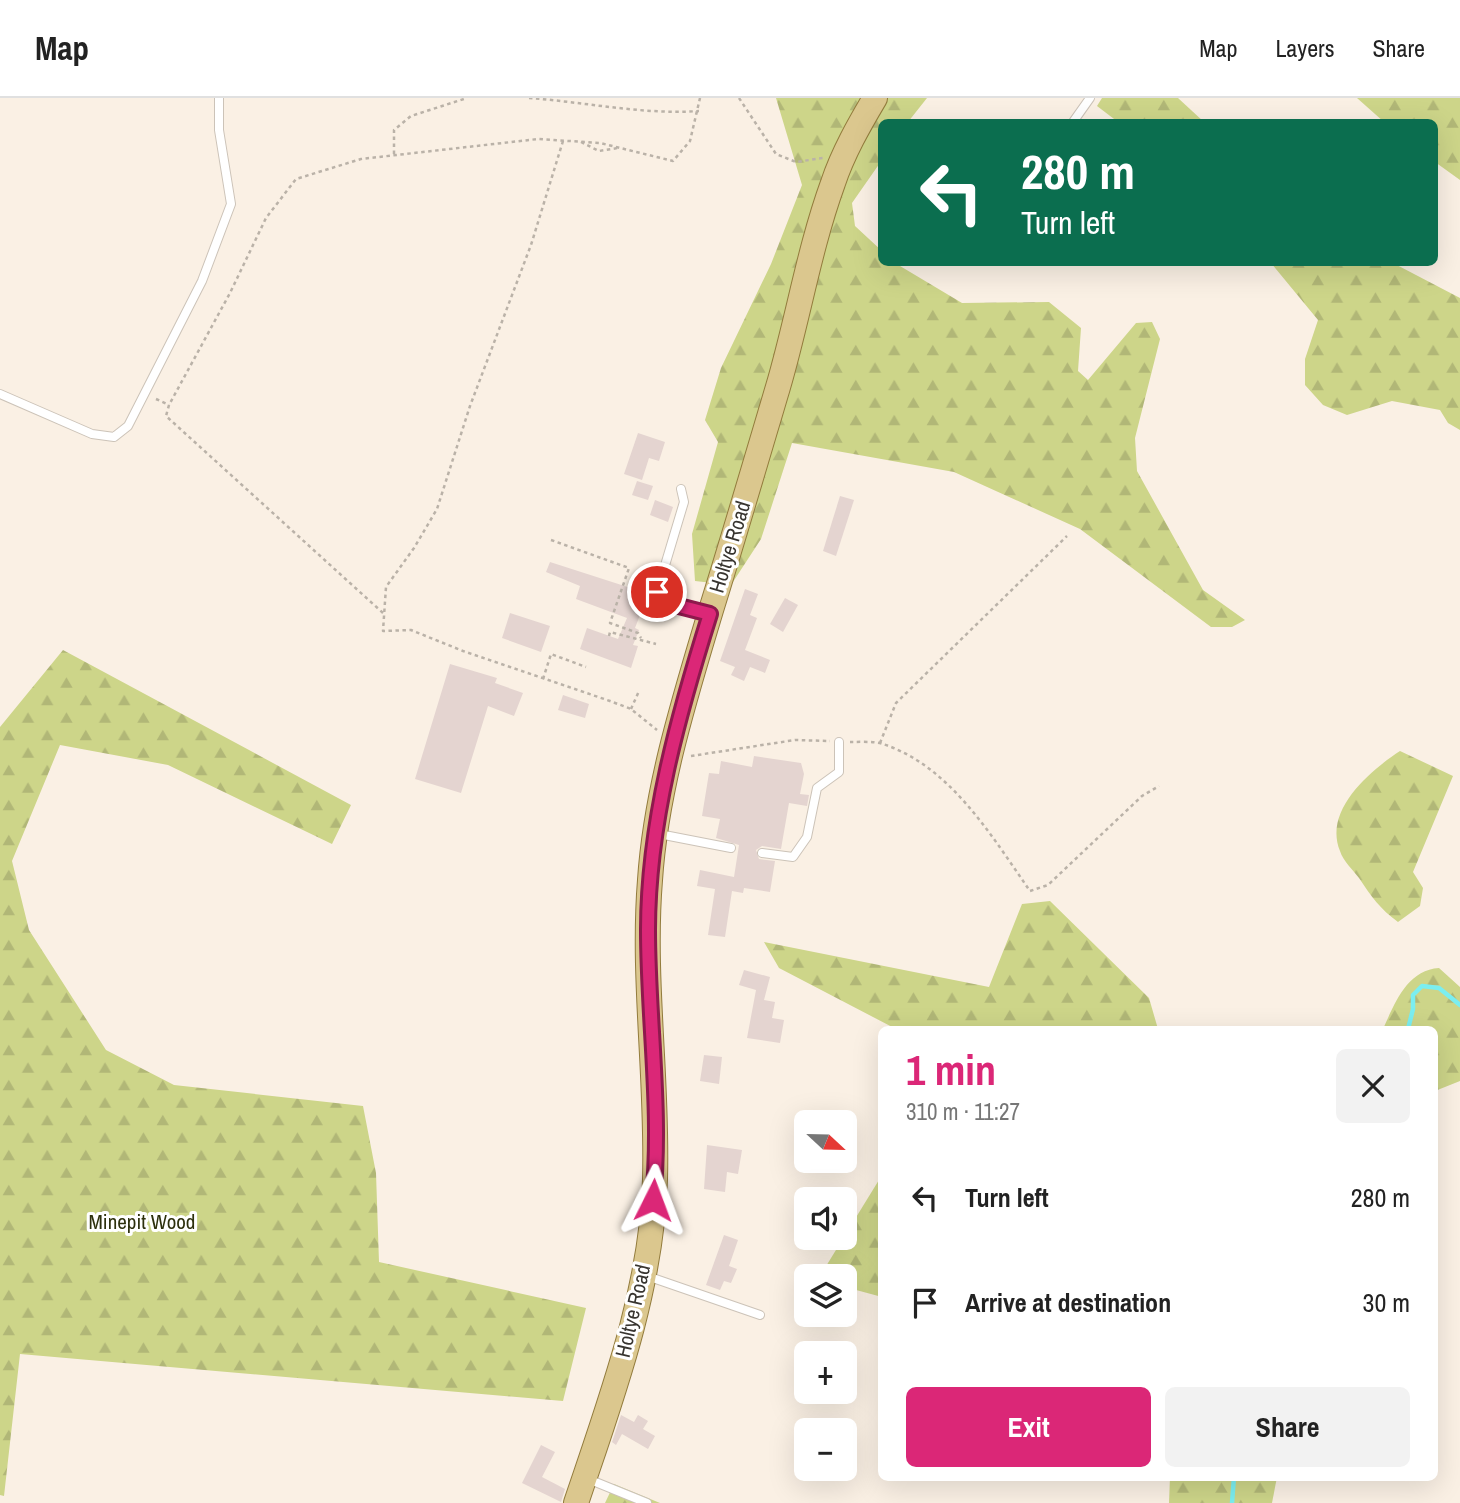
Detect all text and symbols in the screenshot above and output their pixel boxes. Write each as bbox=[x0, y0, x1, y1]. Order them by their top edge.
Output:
text: Map bbox=[35, 26, 89, 70]
text: Map bbox=[1199, 32, 1237, 64]
text: Layers bbox=[1275, 32, 1334, 64]
text: Share bbox=[1372, 32, 1425, 64]
text: 280 m bbox=[1021, 138, 1135, 204]
icon: left bbox=[906, 147, 997, 238]
text: Turn left bbox=[1021, 201, 1115, 244]
street label: Holtye Road bbox=[702, 497, 757, 596]
pin bbox=[627, 562, 687, 622]
icon: arrive bbox=[638, 573, 676, 611]
text: 1 min bbox=[906, 1042, 996, 1098]
button: close bbox=[1336, 1049, 1410, 1123]
text: 310 m · 11:27 bbox=[906, 1096, 1020, 1127]
north arrow bbox=[794, 1110, 858, 1172]
map controls bbox=[794, 1110, 857, 1481]
position arrow bbox=[616, 1163, 690, 1237]
icon: left bbox=[906, 1179, 944, 1217]
text: Turn left bbox=[965, 1180, 1049, 1215]
text: 280 m bbox=[1351, 1180, 1410, 1215]
button: sound bbox=[794, 1187, 857, 1250]
park label: Minepit Wood bbox=[89, 1207, 195, 1236]
street label: Holtye Road bbox=[608, 1261, 657, 1360]
button: layers bbox=[794, 1264, 857, 1327]
icon: arrive bbox=[906, 1284, 944, 1322]
text: Arrive at destination bbox=[965, 1285, 1171, 1320]
text: 30 m bbox=[1363, 1285, 1410, 1320]
button: + bbox=[794, 1341, 857, 1404]
button: Exit bbox=[906, 1387, 1151, 1467]
button: Share bbox=[1165, 1387, 1410, 1467]
button: − bbox=[794, 1418, 857, 1481]

